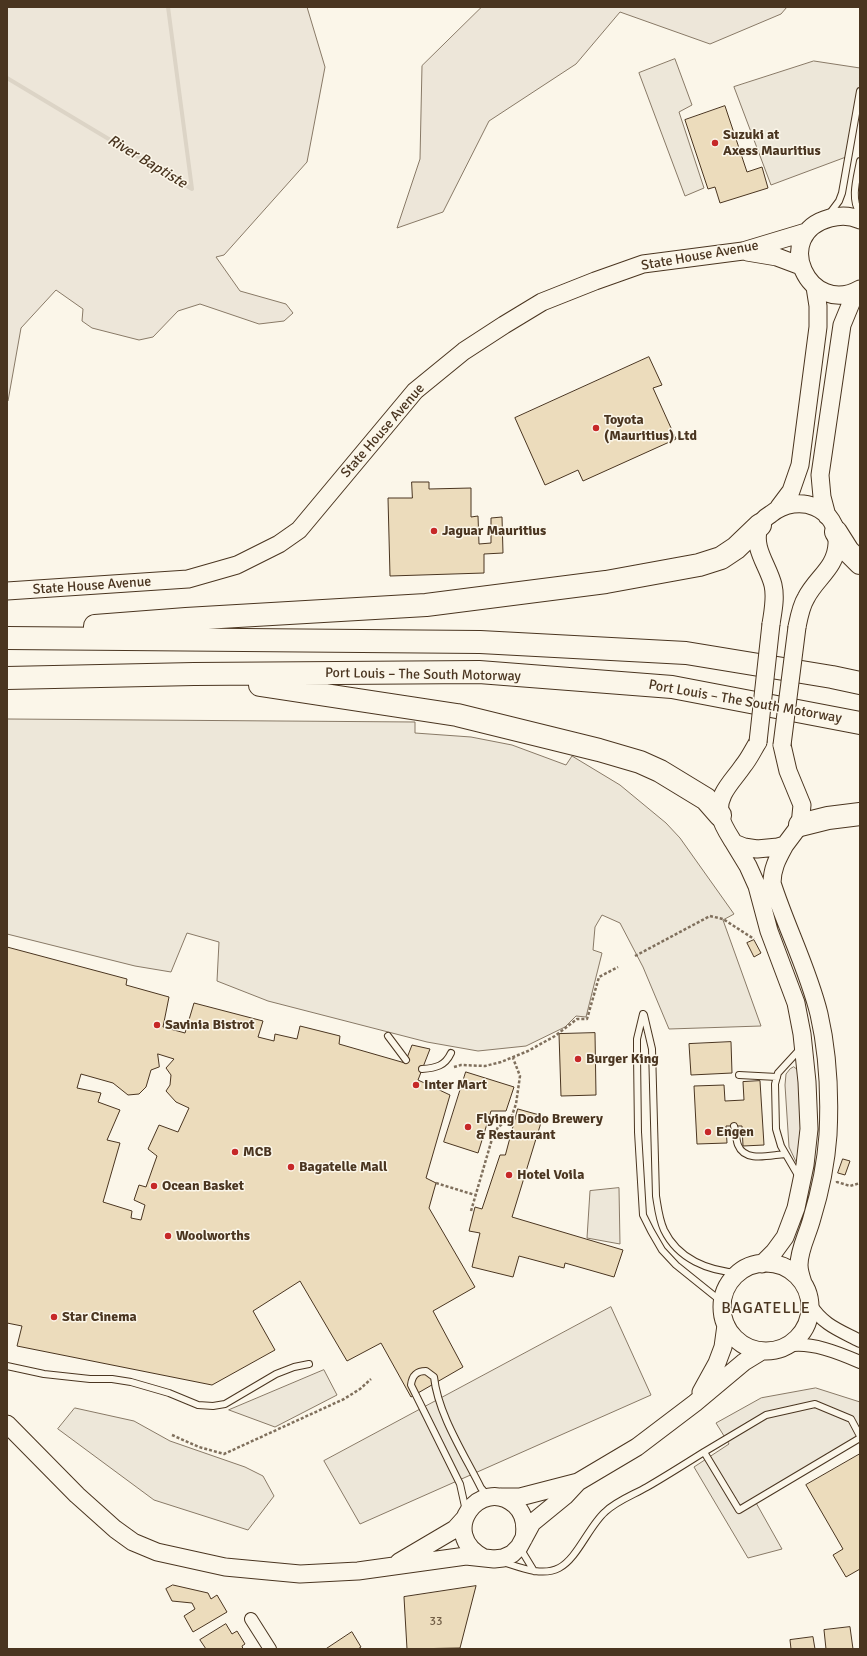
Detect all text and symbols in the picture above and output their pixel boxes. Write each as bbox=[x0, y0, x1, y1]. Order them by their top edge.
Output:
place label: Suzuki at Axess Mauritius bbox=[723, 127, 821, 160]
water label: River Baptiste bbox=[104, 131, 190, 193]
marker: Suzuki at Axess Mauritius bbox=[710, 138, 720, 148]
street label: State House Avenue bbox=[640, 237, 760, 275]
street label: State House Avenue bbox=[338, 381, 428, 481]
place label: Toyota (Mauritius) Ltd bbox=[604, 412, 697, 444]
marker: Toyota (Mauritius) Ltd bbox=[591, 423, 601, 433]
place label: Jaguar Mauritius bbox=[442, 523, 546, 539]
marker: Jaguar Mauritius bbox=[429, 526, 439, 536]
street label: State House Avenue bbox=[32, 573, 152, 599]
street label: Port Louis – The South Motorway bbox=[325, 665, 521, 685]
street label: Port Louis – The South Motorway bbox=[647, 677, 843, 727]
place label: Savinia Bistrot bbox=[165, 1017, 255, 1033]
marker: Savinia Bistrot bbox=[152, 1020, 162, 1030]
place label: Burger King bbox=[586, 1051, 659, 1067]
marker: Burger King bbox=[573, 1054, 583, 1064]
place label: Inter Mart bbox=[424, 1077, 487, 1093]
marker: Inter Mart bbox=[411, 1080, 421, 1090]
place label: Flying Dodo Brewery & Restaurant bbox=[476, 1111, 603, 1144]
marker: Flying Dodo Brewery & Restaurant bbox=[463, 1122, 473, 1132]
place label: Engen bbox=[716, 1124, 754, 1140]
marker: Engen bbox=[703, 1127, 713, 1137]
place label: MCB bbox=[243, 1144, 272, 1160]
marker: MCB bbox=[230, 1147, 240, 1157]
place label: Bagatelle Mall bbox=[299, 1159, 387, 1175]
marker: Bagatelle Mall bbox=[286, 1162, 296, 1172]
place label: Hotel Voila bbox=[517, 1167, 584, 1183]
marker: Hotel Voila bbox=[504, 1170, 514, 1180]
place label: Ocean Basket bbox=[162, 1178, 244, 1194]
marker: Ocean Basket bbox=[149, 1181, 159, 1191]
place label: Woolworths bbox=[176, 1228, 250, 1244]
marker: Woolworths bbox=[163, 1231, 173, 1241]
district label: BAGATELLE bbox=[721, 1299, 811, 1319]
place label: Star Cinema bbox=[62, 1309, 137, 1325]
marker: Star Cinema bbox=[49, 1312, 59, 1322]
house number: 33 bbox=[430, 1615, 442, 1629]

